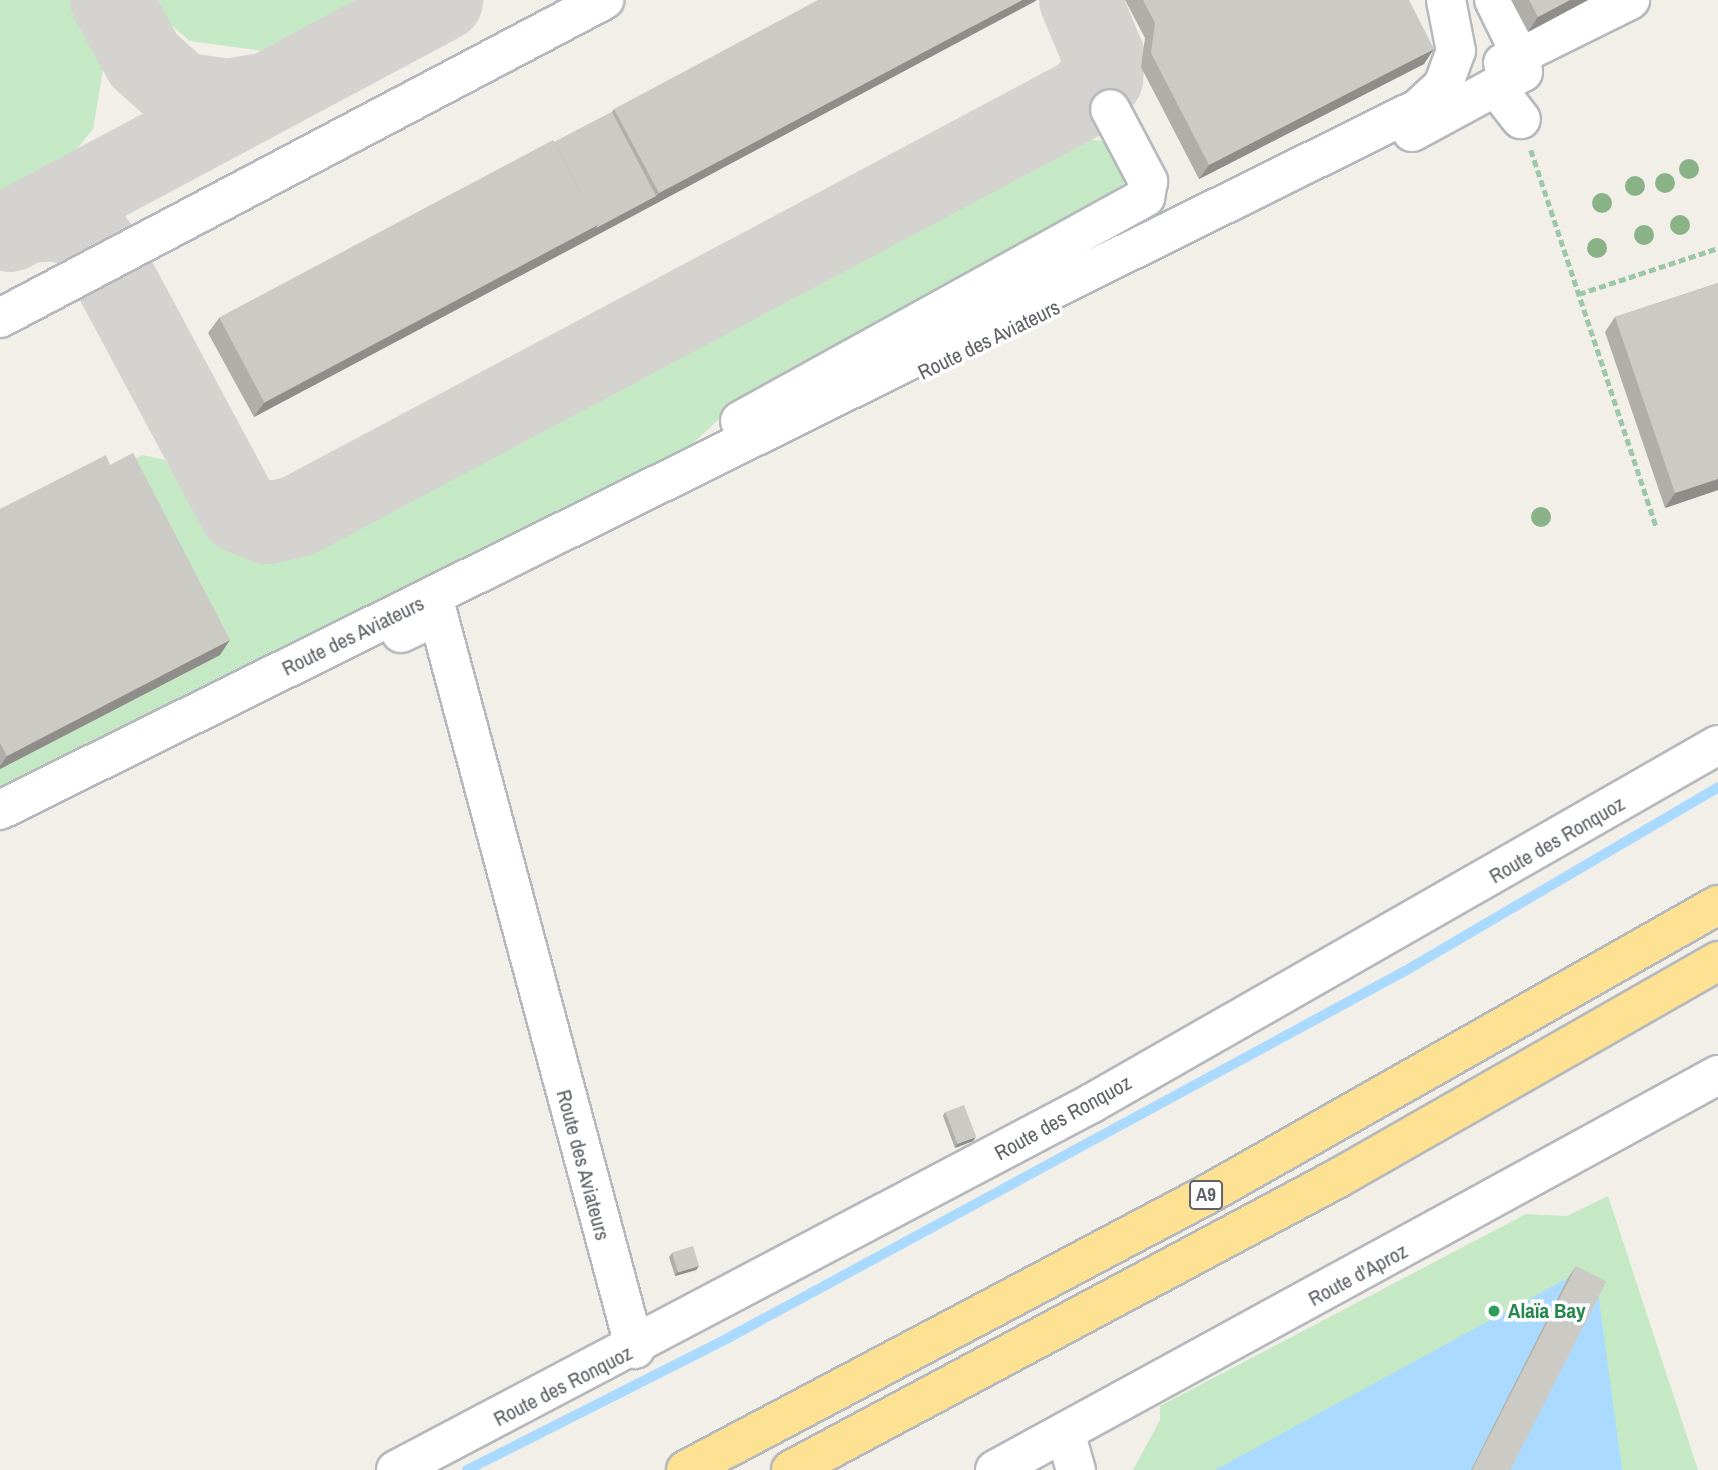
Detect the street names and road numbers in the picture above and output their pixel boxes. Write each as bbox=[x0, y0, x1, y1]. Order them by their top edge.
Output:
street label: Route des Aviateurs bbox=[913, 295, 1065, 385]
street label: Route des Aviateurs bbox=[277, 591, 429, 681]
street label: Route des Ronquoz bbox=[1485, 791, 1629, 889]
street label: Route des Ronquoz bbox=[990, 1070, 1136, 1166]
street label: Route des Aviateurs bbox=[551, 1087, 615, 1243]
road number: A9 bbox=[1188, 1180, 1224, 1210]
street label: Route d'Aproz bbox=[1304, 1238, 1412, 1312]
street label: Route des Ronquoz bbox=[489, 1340, 637, 1432]

